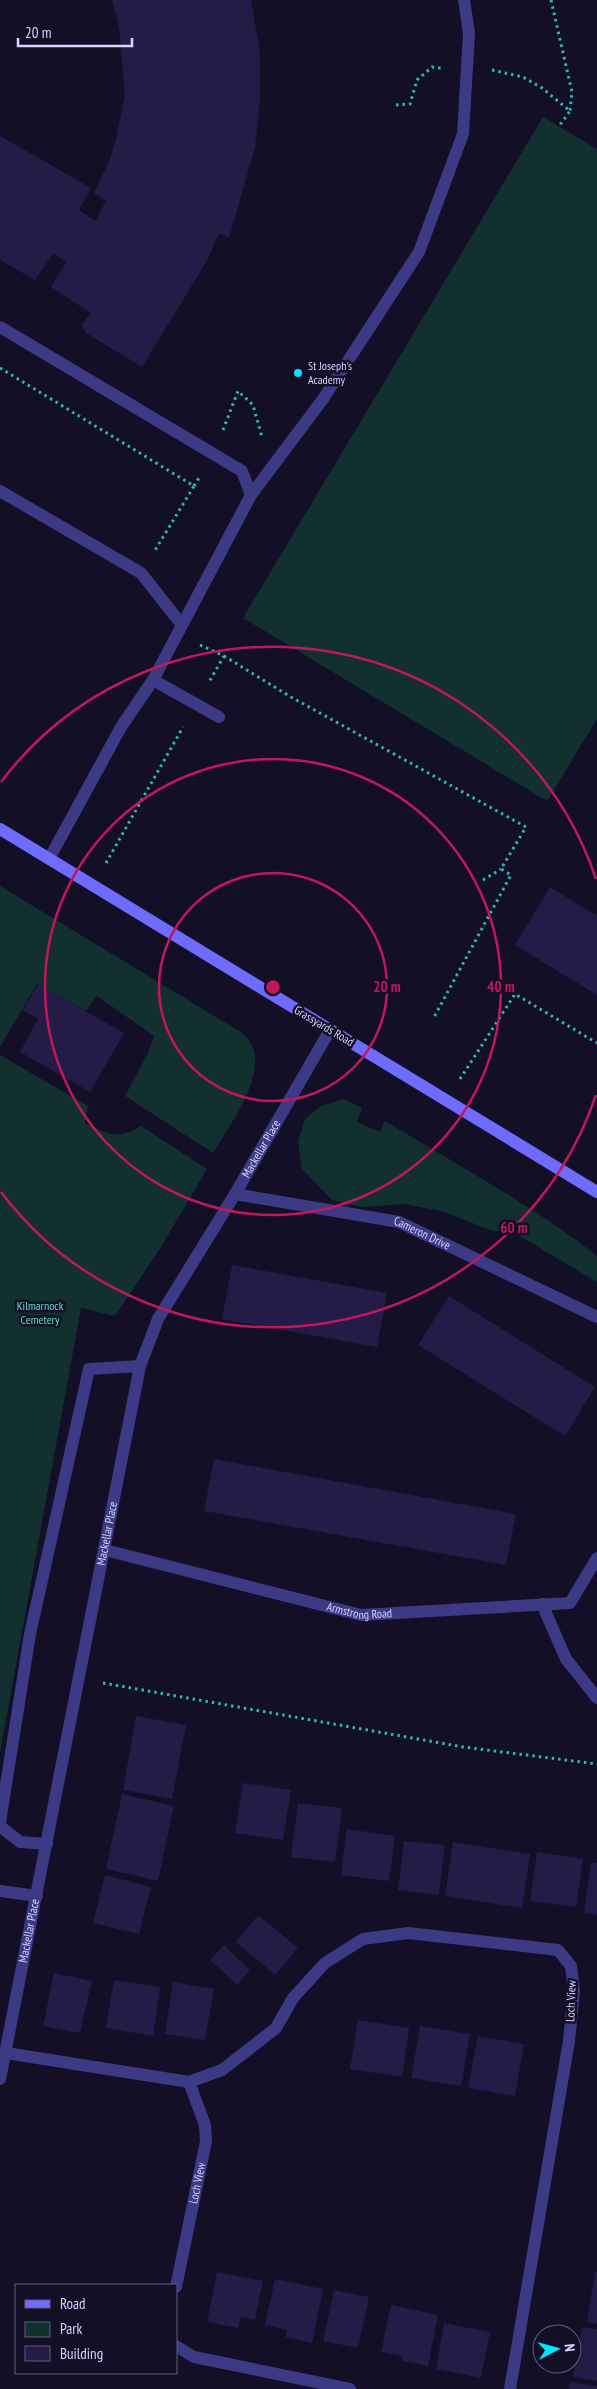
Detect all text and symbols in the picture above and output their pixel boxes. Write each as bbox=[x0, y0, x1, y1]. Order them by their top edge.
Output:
scale bar bbox=[18, 15, 131, 47]
text: 20 m bbox=[25, 23, 51, 42]
place label: St Joseph's Academy bbox=[308, 358, 352, 387]
marker: St Joseph's Academy bbox=[292, 367, 304, 379]
text: 20 m bbox=[373, 977, 401, 996]
text: 40 m bbox=[487, 977, 515, 996]
centre of rings bbox=[264, 978, 282, 996]
street label: Grassyards Road bbox=[292, 1002, 357, 1049]
street label: Mackellar Place bbox=[238, 1117, 283, 1180]
street label: Cameron Drive bbox=[393, 1213, 453, 1253]
text: 60 m bbox=[500, 1218, 528, 1237]
park label: Kilmarnock Cemetery bbox=[17, 1298, 64, 1327]
street label: Mackellar Place bbox=[93, 1500, 120, 1566]
street label: Armstrong Road bbox=[325, 1599, 392, 1622]
street label: Mackellar Place bbox=[15, 1898, 42, 1964]
street label: Loch View bbox=[562, 1979, 579, 2022]
street label: Loch View bbox=[185, 2160, 209, 2205]
legend bbox=[15, 2284, 178, 2374]
text: Road bbox=[60, 2294, 86, 2313]
text: Park bbox=[60, 2319, 82, 2338]
north arrow bbox=[532, 2324, 582, 2374]
text: N bbox=[561, 2343, 579, 2352]
text: Building bbox=[60, 2344, 103, 2363]

